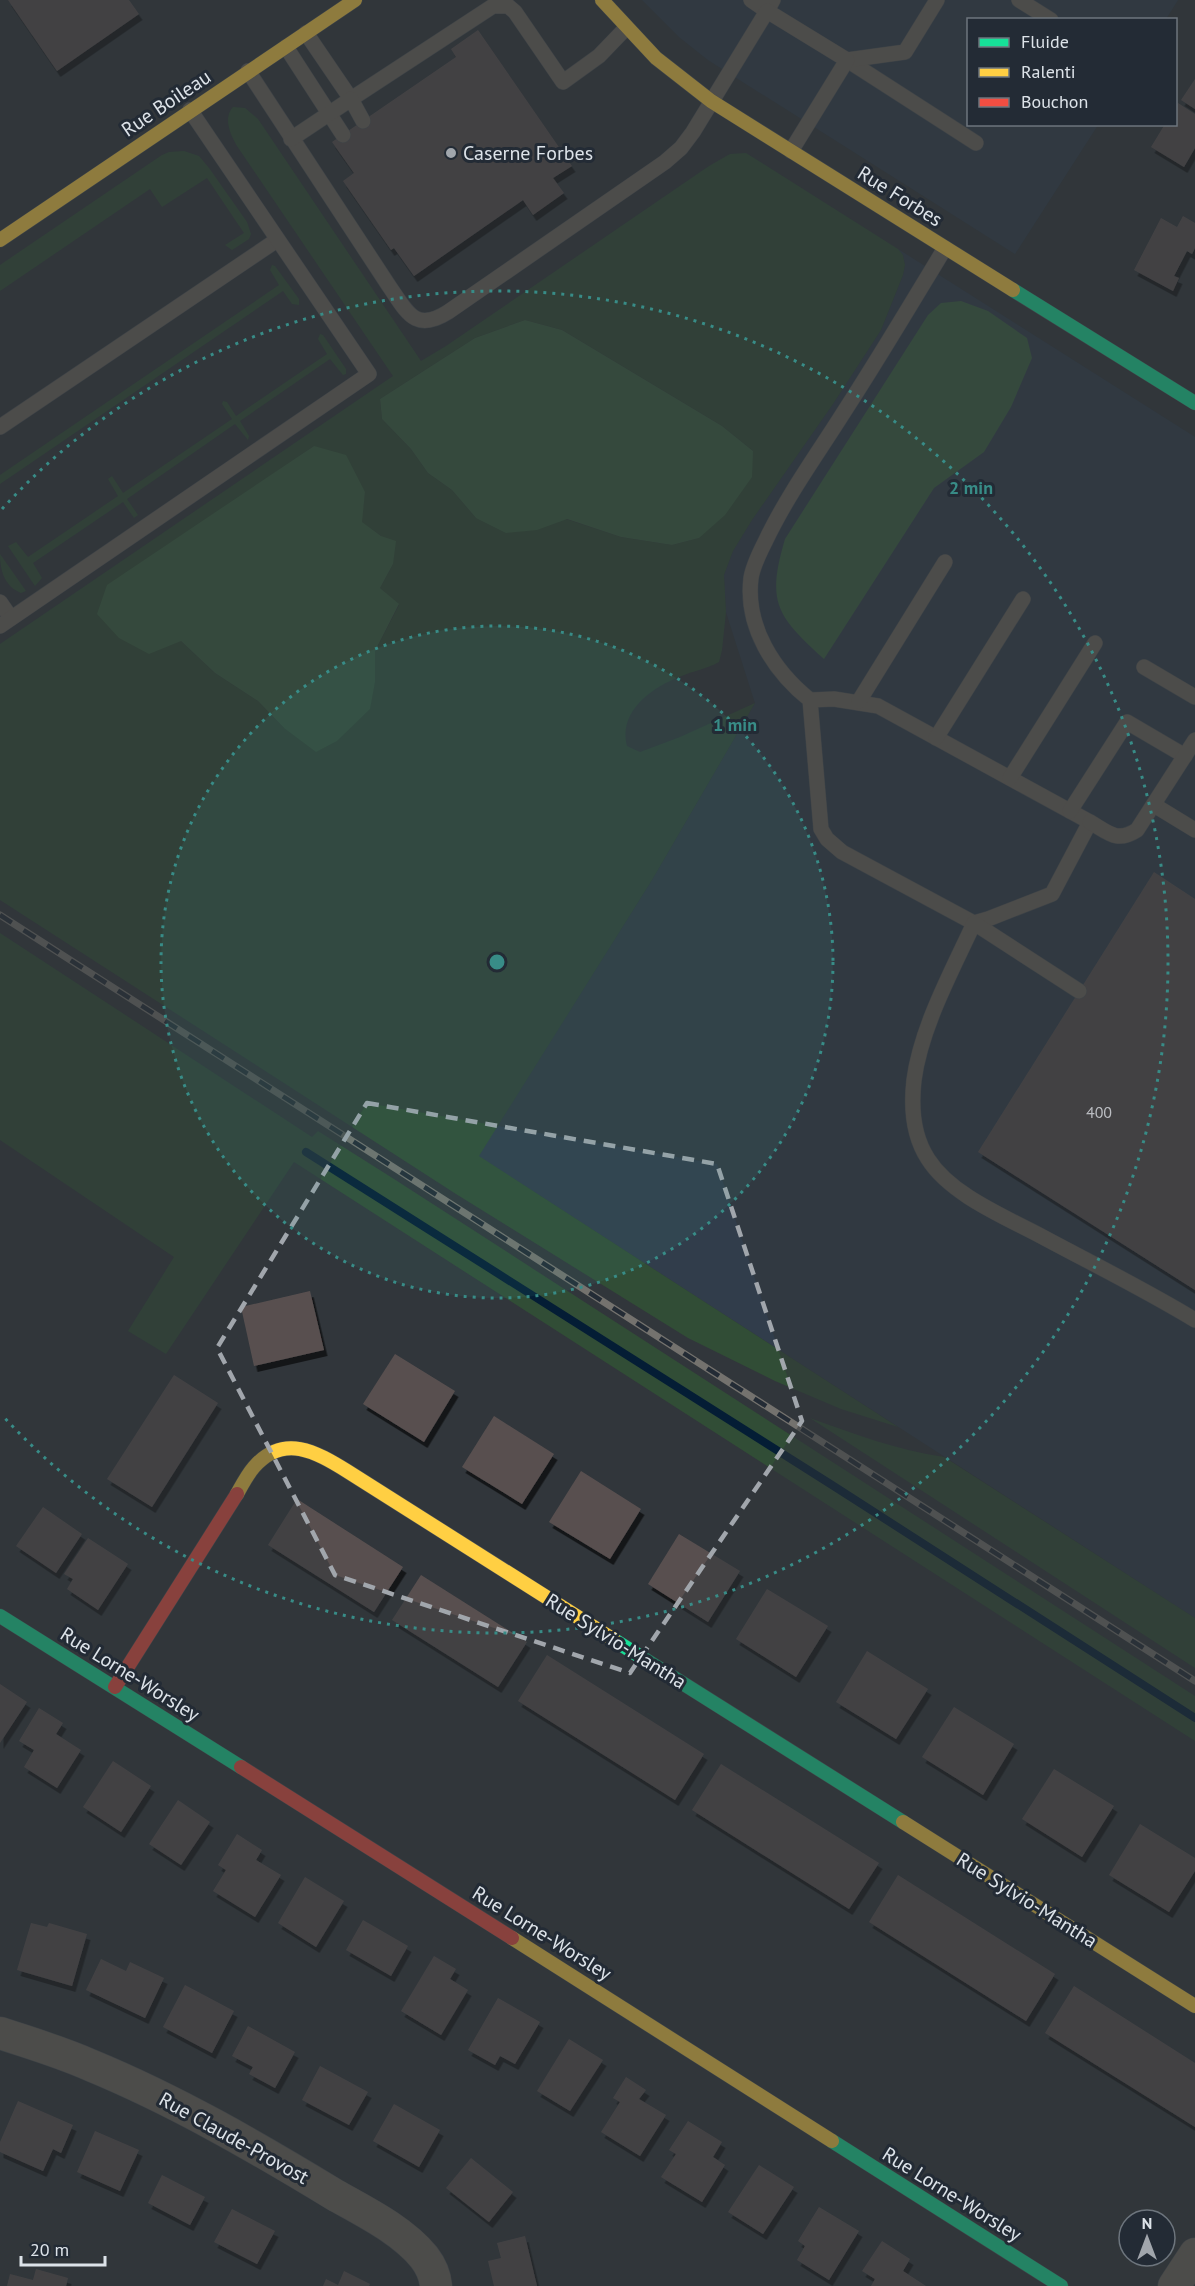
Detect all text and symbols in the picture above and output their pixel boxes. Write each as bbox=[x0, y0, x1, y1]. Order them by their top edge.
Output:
legend bbox=[967, 18, 1177, 126]
text: Fluide bbox=[1021, 30, 1069, 53]
text: Ralenti bbox=[1021, 60, 1076, 83]
street label: Rue Boileau bbox=[116, 64, 216, 142]
text: Bouchon bbox=[1021, 90, 1088, 113]
place label: Caserne Forbes bbox=[463, 140, 593, 166]
marker: Caserne Forbes bbox=[444, 146, 458, 160]
street label: Rue Forbes bbox=[853, 160, 947, 232]
text: 2 min bbox=[949, 476, 993, 499]
text: 1 min bbox=[713, 713, 757, 736]
centre of rings bbox=[487, 952, 507, 972]
house number: 400 bbox=[1086, 1102, 1112, 1122]
street label: Rue Sylvio-Mantha bbox=[541, 1587, 691, 1695]
street label: Rue Lorne-Worsley bbox=[55, 1621, 205, 1728]
street label: Rue Sylvio-Mantha bbox=[952, 1846, 1102, 1954]
street label: Rue Lorne-Worsley bbox=[467, 1880, 617, 1987]
street label: Rue Claude-Provost bbox=[155, 2086, 314, 2190]
street label: Rue Lorne-Worsley bbox=[877, 2141, 1027, 2248]
north arrow bbox=[1117, 2208, 1177, 2268]
text: N bbox=[1142, 2213, 1152, 2233]
scale bar bbox=[21, 2229, 105, 2267]
text: 20 m bbox=[30, 2238, 69, 2261]

